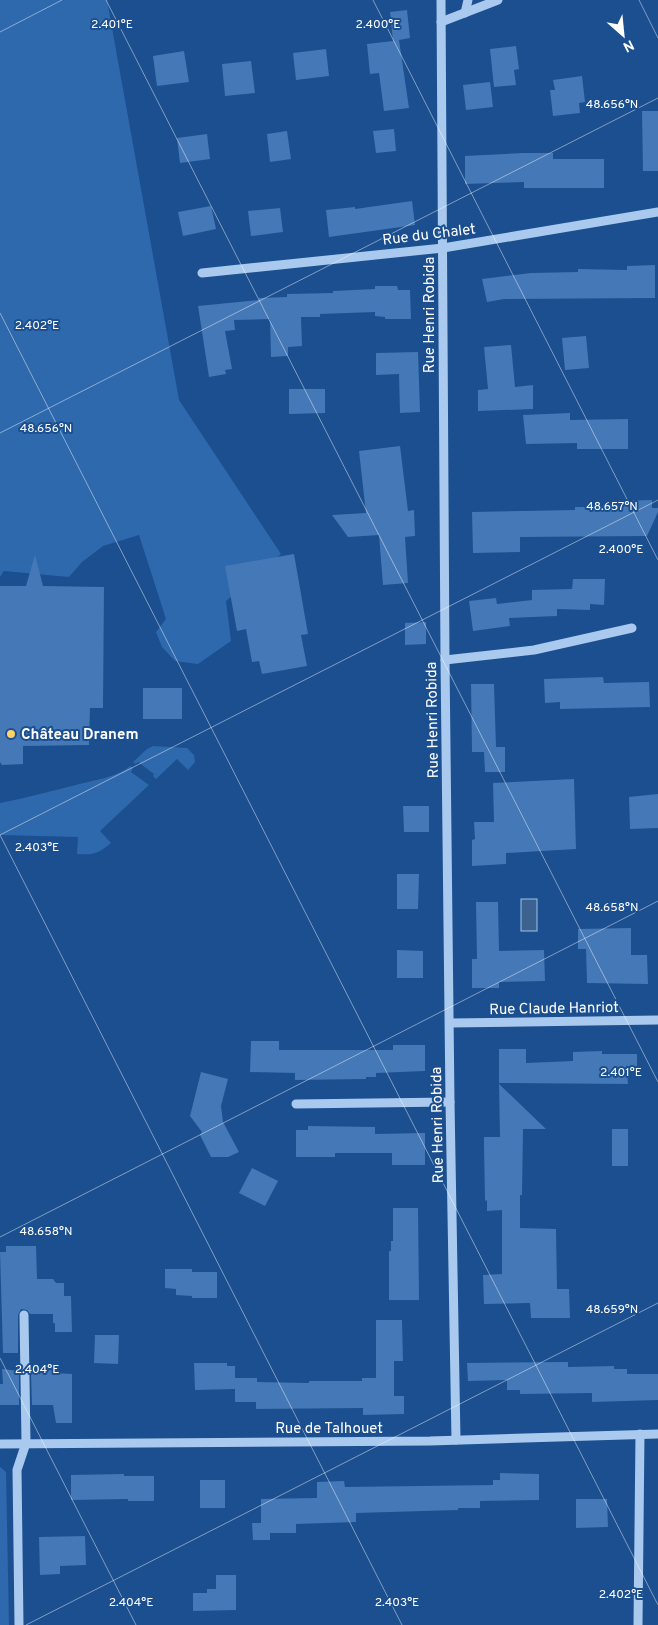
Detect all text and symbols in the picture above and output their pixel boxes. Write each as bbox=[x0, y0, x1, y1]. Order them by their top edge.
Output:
north arrow bbox=[598, 10, 648, 60]
text: 2.401°E bbox=[91, 17, 133, 33]
text: 2.400°E bbox=[356, 17, 400, 33]
text: N bbox=[620, 35, 637, 55]
text: 48.656°N bbox=[586, 97, 638, 113]
street label: Rue du Chalet bbox=[381, 220, 477, 251]
street label: Rue Henri Robida bbox=[421, 257, 440, 373]
text: 2.402°E bbox=[15, 318, 59, 334]
text: 48.656°N bbox=[20, 421, 72, 437]
text: 48.657°N bbox=[586, 499, 638, 515]
text: 2.400°E bbox=[599, 542, 643, 558]
street label: Rue Henri Robida bbox=[423, 661, 444, 778]
place label: Château Dranem bbox=[21, 726, 139, 745]
marker: Château Dranem bbox=[5, 728, 17, 740]
text: 2.403°E bbox=[15, 840, 59, 856]
text: 48.658°N bbox=[586, 900, 638, 916]
street label: Rue Claude Hanriot bbox=[489, 999, 619, 1020]
text: 2.401°E bbox=[600, 1065, 642, 1081]
street label: Rue Henri Robida bbox=[428, 1066, 449, 1183]
text: 48.658°N bbox=[20, 1224, 72, 1240]
text: 48.659°N bbox=[586, 1302, 638, 1318]
text: 2.404°E bbox=[15, 1362, 59, 1378]
street label: Rue de Talhouet bbox=[275, 1420, 383, 1439]
text: 2.402°E bbox=[599, 1587, 643, 1603]
text: 2.404°E bbox=[109, 1595, 153, 1611]
text: 2.403°E bbox=[375, 1595, 419, 1611]

